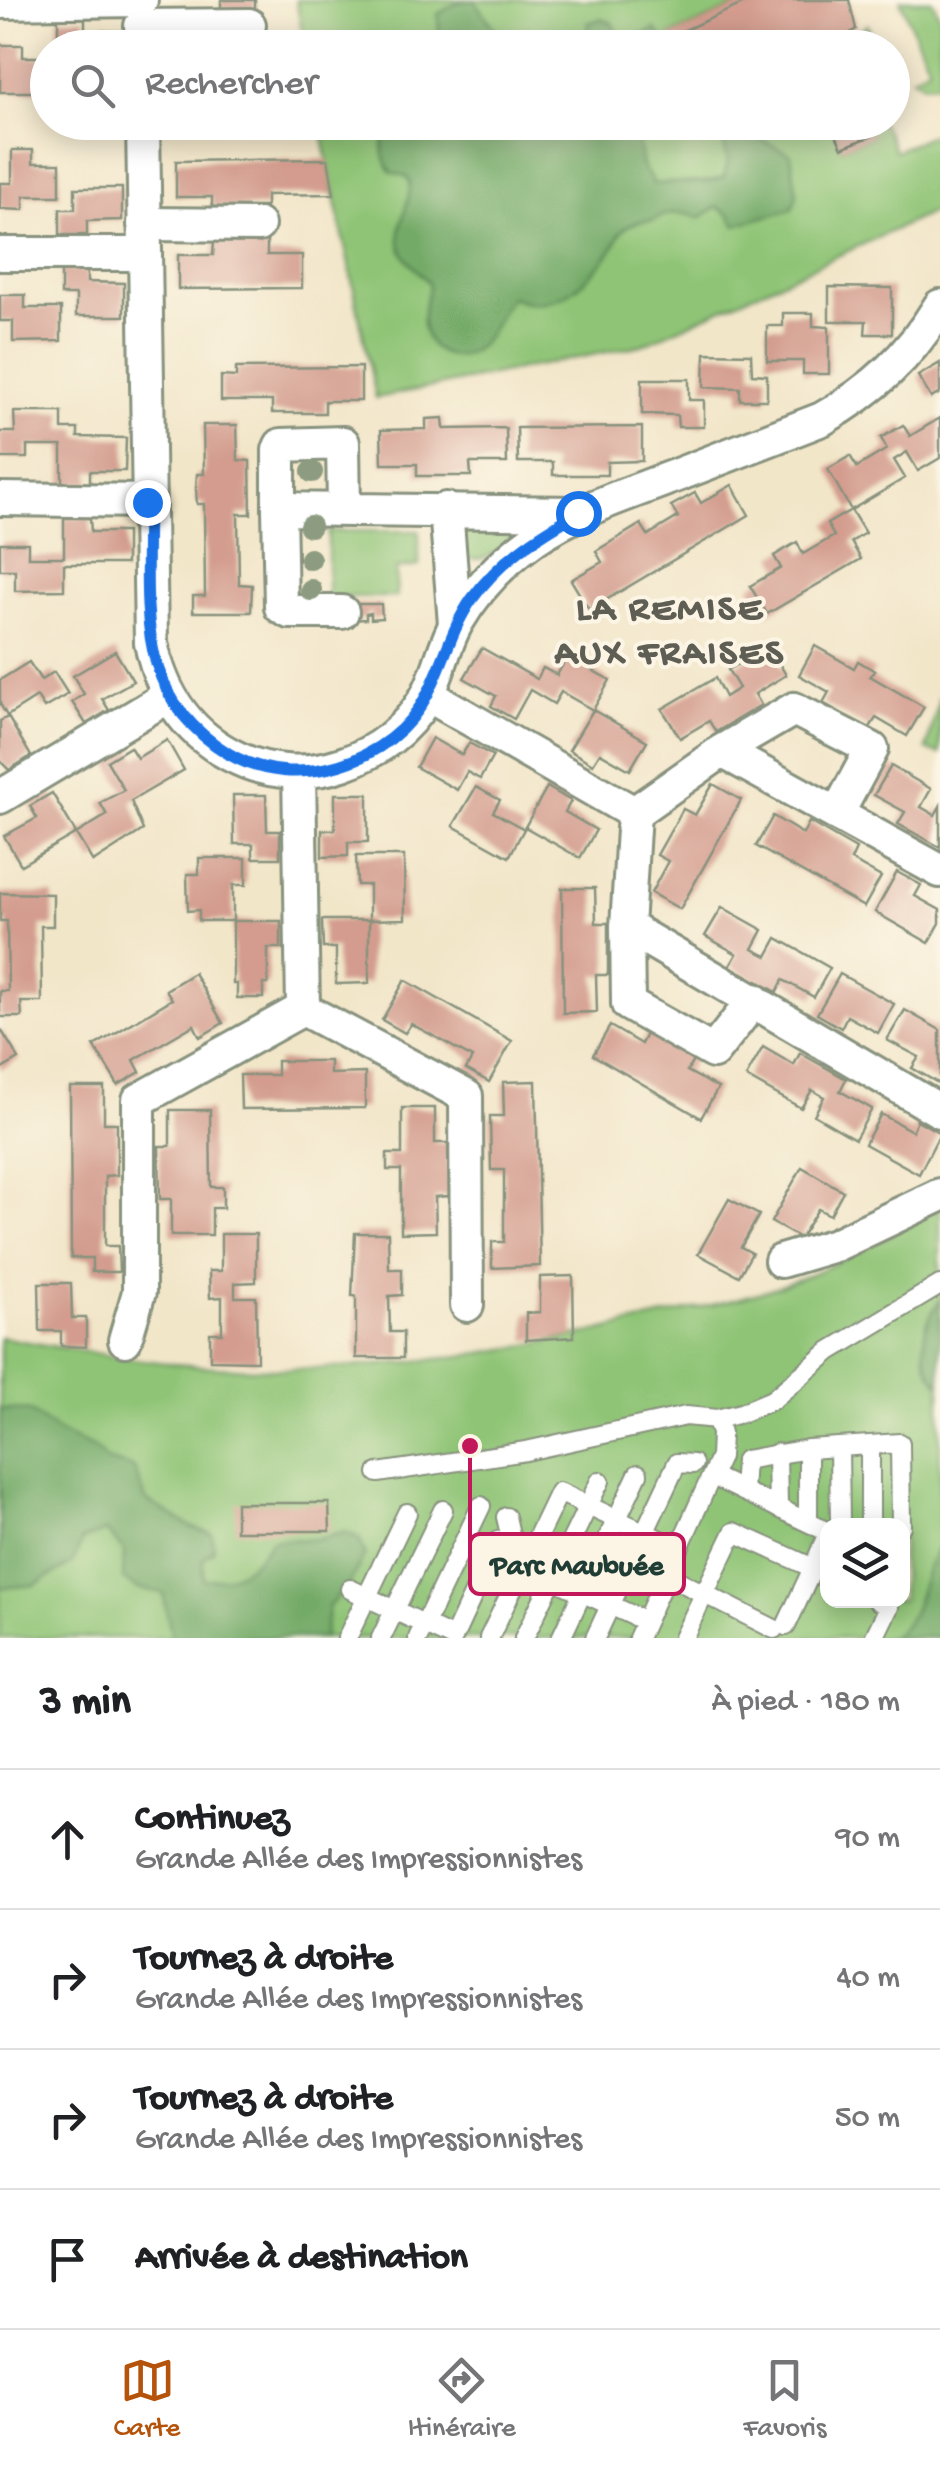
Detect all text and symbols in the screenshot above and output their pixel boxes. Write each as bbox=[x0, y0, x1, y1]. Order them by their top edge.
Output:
search box bbox=[30, 30, 910, 140]
icon: search bbox=[65, 58, 120, 113]
text: Rechercher bbox=[145, 63, 317, 107]
route end bbox=[125, 480, 171, 526]
route start bbox=[556, 491, 602, 537]
district label: LA REMISE AUX FRAISES bbox=[554, 589, 785, 677]
map controls bbox=[820, 1518, 910, 1608]
button: layers bbox=[820, 1518, 910, 1608]
callout: Parc Maubuée bbox=[470, 1534, 684, 1594]
text: Parc Maubuée bbox=[488, 1551, 665, 1586]
text: 3 min bbox=[40, 1679, 131, 1728]
text: À pied · 180 m bbox=[711, 1684, 900, 1722]
text: Continuez bbox=[135, 1798, 289, 1842]
icon: ahead bbox=[40, 1812, 95, 1867]
text: 90 m bbox=[836, 1820, 900, 1858]
text: Grande Allée des Impressionnistes bbox=[135, 1842, 582, 1880]
text: Tournez à droite bbox=[135, 1938, 393, 1982]
icon: right bbox=[40, 1952, 95, 2007]
text: 40 m bbox=[836, 1960, 900, 1998]
text: Grande Allée des Impressionnistes bbox=[135, 1982, 582, 2020]
text: Tournez à droite bbox=[135, 2078, 393, 2122]
icon: right bbox=[40, 2092, 95, 2147]
text: 50 m bbox=[835, 2100, 900, 2138]
text: Grande Allée des Impressionnistes bbox=[135, 2122, 582, 2160]
icon: arrive bbox=[40, 2232, 95, 2287]
text: Arrivée à destination bbox=[135, 2237, 468, 2281]
tab: Carte bbox=[114, 2353, 180, 2446]
tab: Itinéraire bbox=[408, 2353, 516, 2446]
tab: Favoris bbox=[743, 2353, 826, 2446]

